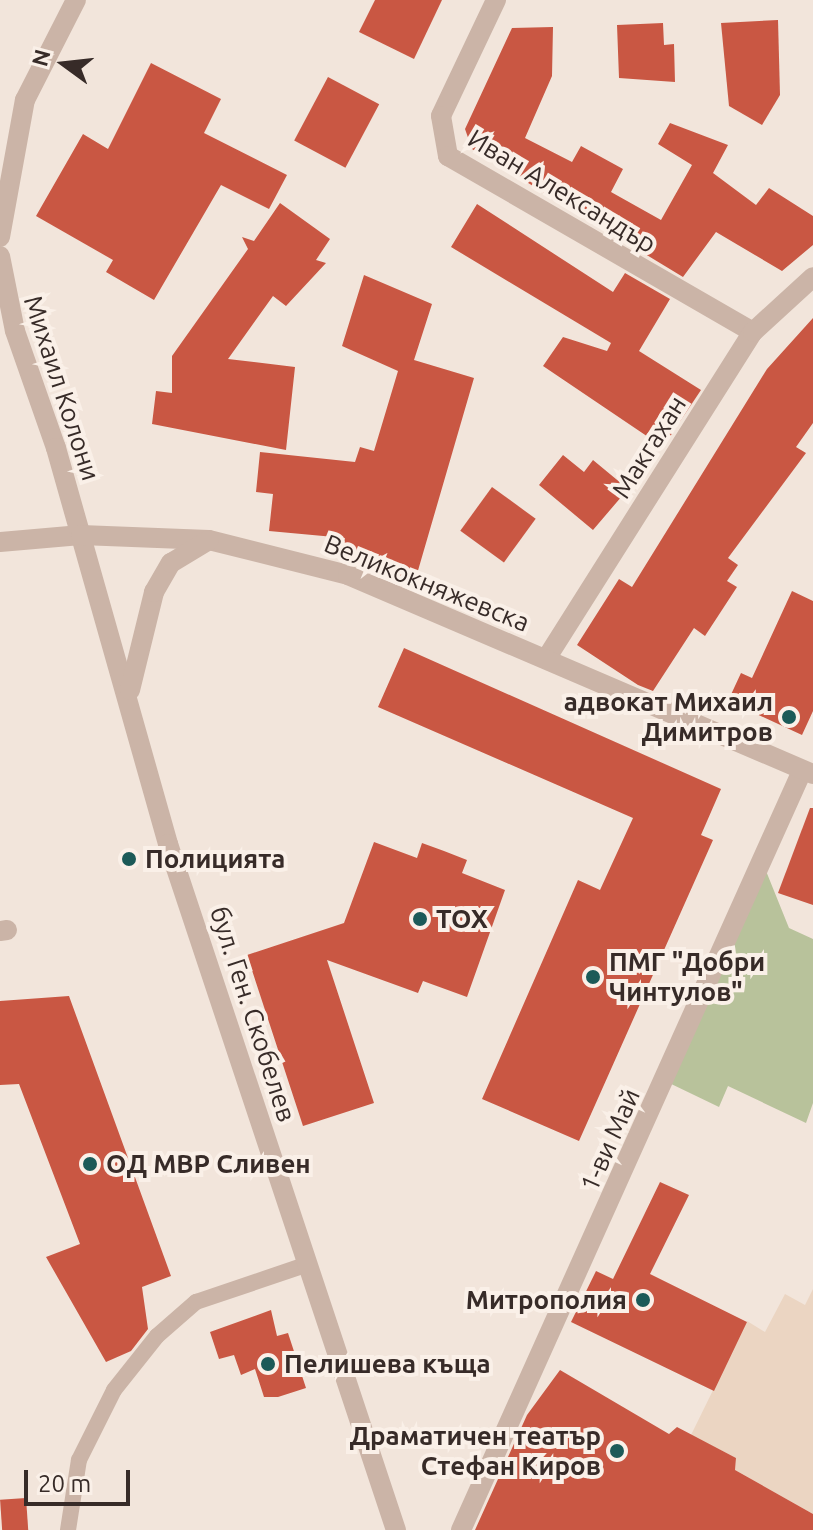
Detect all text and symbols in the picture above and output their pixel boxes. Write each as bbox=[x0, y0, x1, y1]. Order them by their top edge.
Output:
north arrow bbox=[24, 24, 104, 104]
text: N bbox=[26, 47, 55, 69]
street label: Иван Александър bbox=[462, 123, 662, 259]
street label: Михаил Колони bbox=[17, 292, 107, 484]
street label: Макгахан bbox=[605, 390, 693, 504]
street label: Великокняжевска bbox=[320, 528, 534, 638]
place label: адвокат Михаил Димитров bbox=[564, 686, 773, 748]
marker: адвокат Михаил Димитров bbox=[780, 708, 798, 726]
place label: Полицията bbox=[145, 843, 285, 875]
marker: Полицията bbox=[120, 850, 138, 868]
street label: бул. Ген. Скобелев bbox=[203, 902, 303, 1126]
place label: ТОХ bbox=[436, 903, 488, 935]
marker: ТОХ bbox=[411, 910, 429, 928]
place label: ПМГ "Добри Чинтулов" bbox=[609, 946, 765, 1008]
marker: ПМГ "Добри Чинтулов" bbox=[584, 968, 602, 986]
street label: 1-ви Май bbox=[574, 1084, 646, 1196]
place label: ОД МВР Сливен bbox=[106, 1148, 311, 1180]
marker: ОД МВР Сливен bbox=[81, 1155, 99, 1173]
place label: Митрополия bbox=[466, 1284, 627, 1316]
marker: Митрополия bbox=[634, 1291, 652, 1309]
place label: Пелишева къща bbox=[284, 1348, 491, 1380]
marker: Пелишева къща bbox=[259, 1355, 277, 1373]
place label: Драматичен театър Стефан Киров bbox=[349, 1420, 601, 1482]
marker: Драматичен театър Стефан Киров bbox=[608, 1442, 626, 1460]
scale bar bbox=[28, 1454, 134, 1504]
text: 20 m bbox=[38, 1470, 91, 1497]

